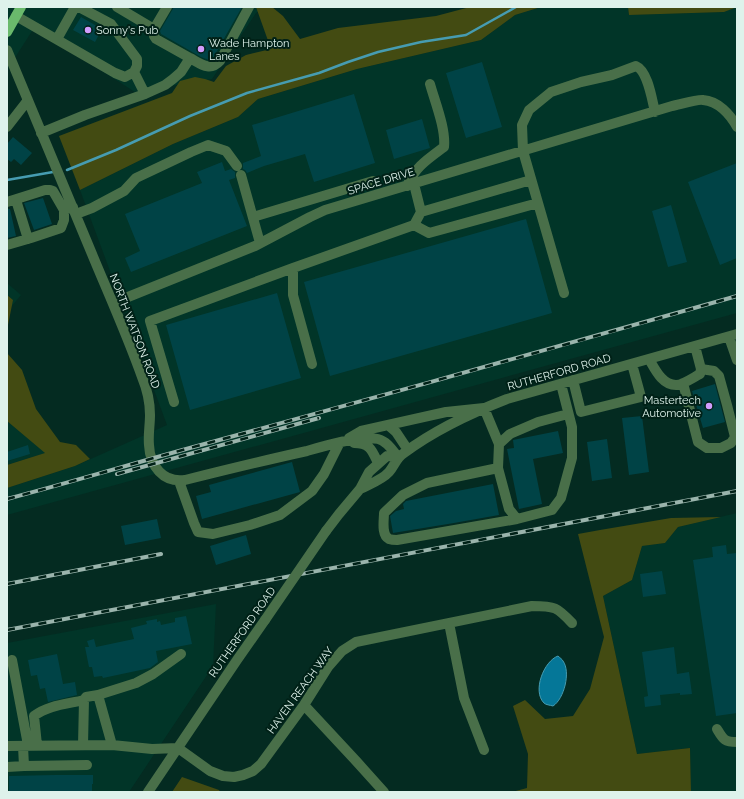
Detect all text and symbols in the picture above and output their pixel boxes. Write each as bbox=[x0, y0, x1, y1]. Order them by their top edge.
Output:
place label: Sonny's Pub bbox=[96, 24, 158, 37]
marker: Sonny's Pub bbox=[83, 25, 93, 35]
place label: Wade Hampton Lanes bbox=[209, 37, 289, 63]
marker: Wade Hampton Lanes bbox=[196, 44, 206, 54]
street label: SPACE DRIVE bbox=[346, 165, 416, 198]
street label: NORTH WATSON ROAD bbox=[107, 272, 163, 391]
street label: RUTHERFORD ROAD bbox=[506, 351, 613, 393]
place label: Mastertech Automotive bbox=[642, 394, 702, 420]
marker: Mastertech Automotive bbox=[704, 401, 714, 411]
street label: RUTHERFORD ROAD bbox=[206, 585, 279, 680]
street label: HAVEN REACH WAY bbox=[265, 644, 336, 736]

